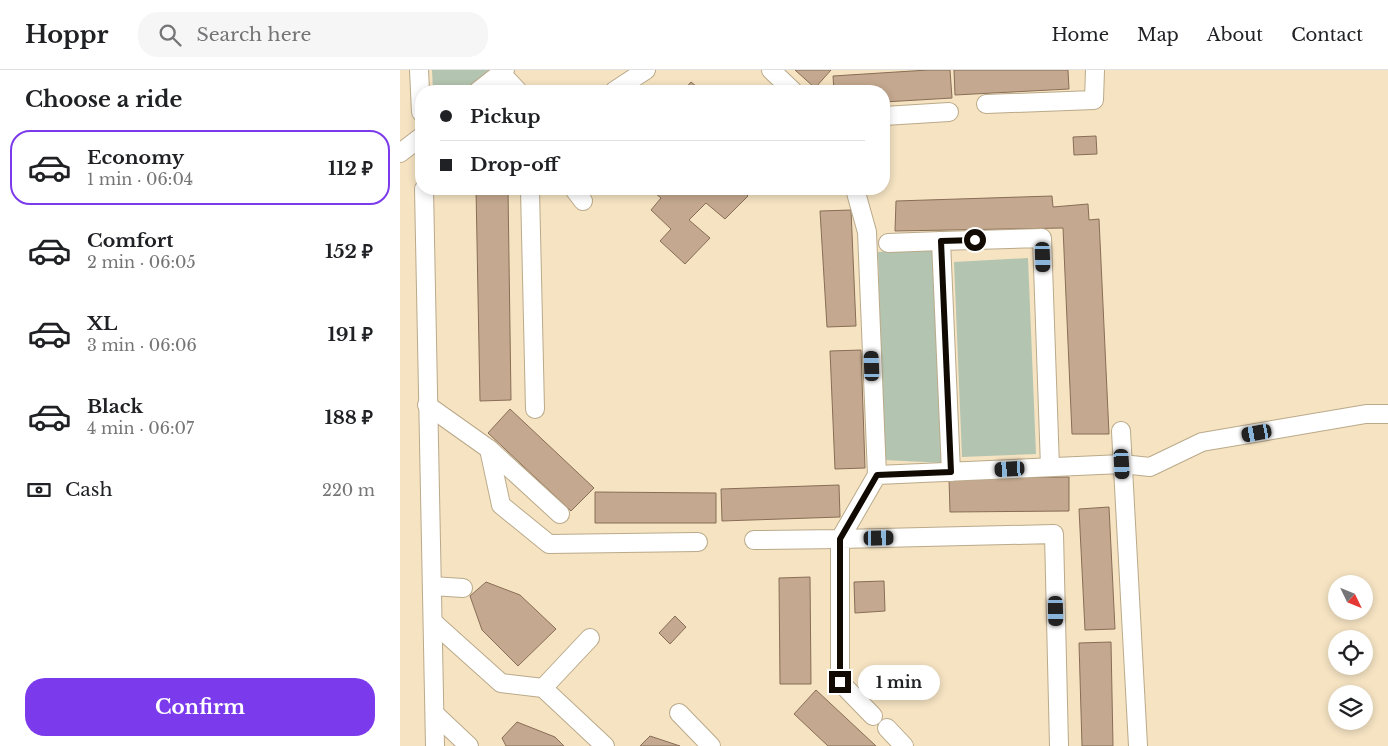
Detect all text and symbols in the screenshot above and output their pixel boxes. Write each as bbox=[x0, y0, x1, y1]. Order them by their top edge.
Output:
search box bbox=[138, 12, 488, 57]
text: Hoppr bbox=[25, 20, 108, 49]
icon: search bbox=[156, 21, 184, 49]
text: Search here bbox=[196, 23, 311, 46]
text: Home bbox=[1051, 24, 1109, 46]
text: Map bbox=[1137, 24, 1179, 46]
text: About bbox=[1207, 24, 1263, 46]
text: Contact bbox=[1291, 24, 1363, 46]
text: Choose a ride bbox=[25, 86, 182, 113]
text: Pickup bbox=[470, 105, 541, 128]
icon: car bbox=[27, 145, 72, 190]
text: Economy bbox=[87, 146, 184, 169]
text: Drop-off bbox=[470, 153, 559, 176]
text: 112 ₽ bbox=[328, 157, 373, 180]
text: 1 min · 06:04 bbox=[87, 169, 193, 189]
icon: car bbox=[27, 228, 72, 273]
text: Comfort bbox=[87, 229, 174, 252]
route start bbox=[964, 229, 986, 251]
text: 152 ₽ bbox=[325, 240, 373, 263]
car bbox=[1034, 242, 1051, 272]
text: 2 min · 06:05 bbox=[87, 252, 196, 272]
icon: car bbox=[27, 311, 72, 356]
text: XL bbox=[87, 312, 117, 335]
text: 191 ₽ bbox=[328, 323, 373, 346]
text: 3 min · 06:06 bbox=[87, 335, 197, 355]
car bbox=[863, 351, 880, 381]
icon: car bbox=[27, 394, 72, 439]
text: Black bbox=[87, 395, 143, 418]
text: 188 ₽ bbox=[324, 406, 373, 429]
text: 4 min · 06:07 bbox=[87, 418, 194, 438]
car bbox=[1240, 423, 1273, 443]
car bbox=[1113, 449, 1130, 479]
car bbox=[994, 461, 1025, 477]
icon: cash bbox=[25, 476, 53, 504]
text: Cash bbox=[65, 478, 112, 501]
text: 220 m bbox=[322, 480, 375, 500]
car bbox=[863, 530, 894, 546]
north arrow bbox=[1328, 575, 1372, 620]
map controls bbox=[1328, 575, 1373, 730]
car bbox=[1048, 596, 1063, 626]
button: locate bbox=[1328, 630, 1373, 675]
callout: 1 min bbox=[858, 664, 940, 700]
route end bbox=[829, 671, 851, 693]
text: 1 min bbox=[876, 672, 922, 692]
button: Confirm bbox=[25, 678, 375, 736]
button: layers bbox=[1328, 685, 1373, 730]

